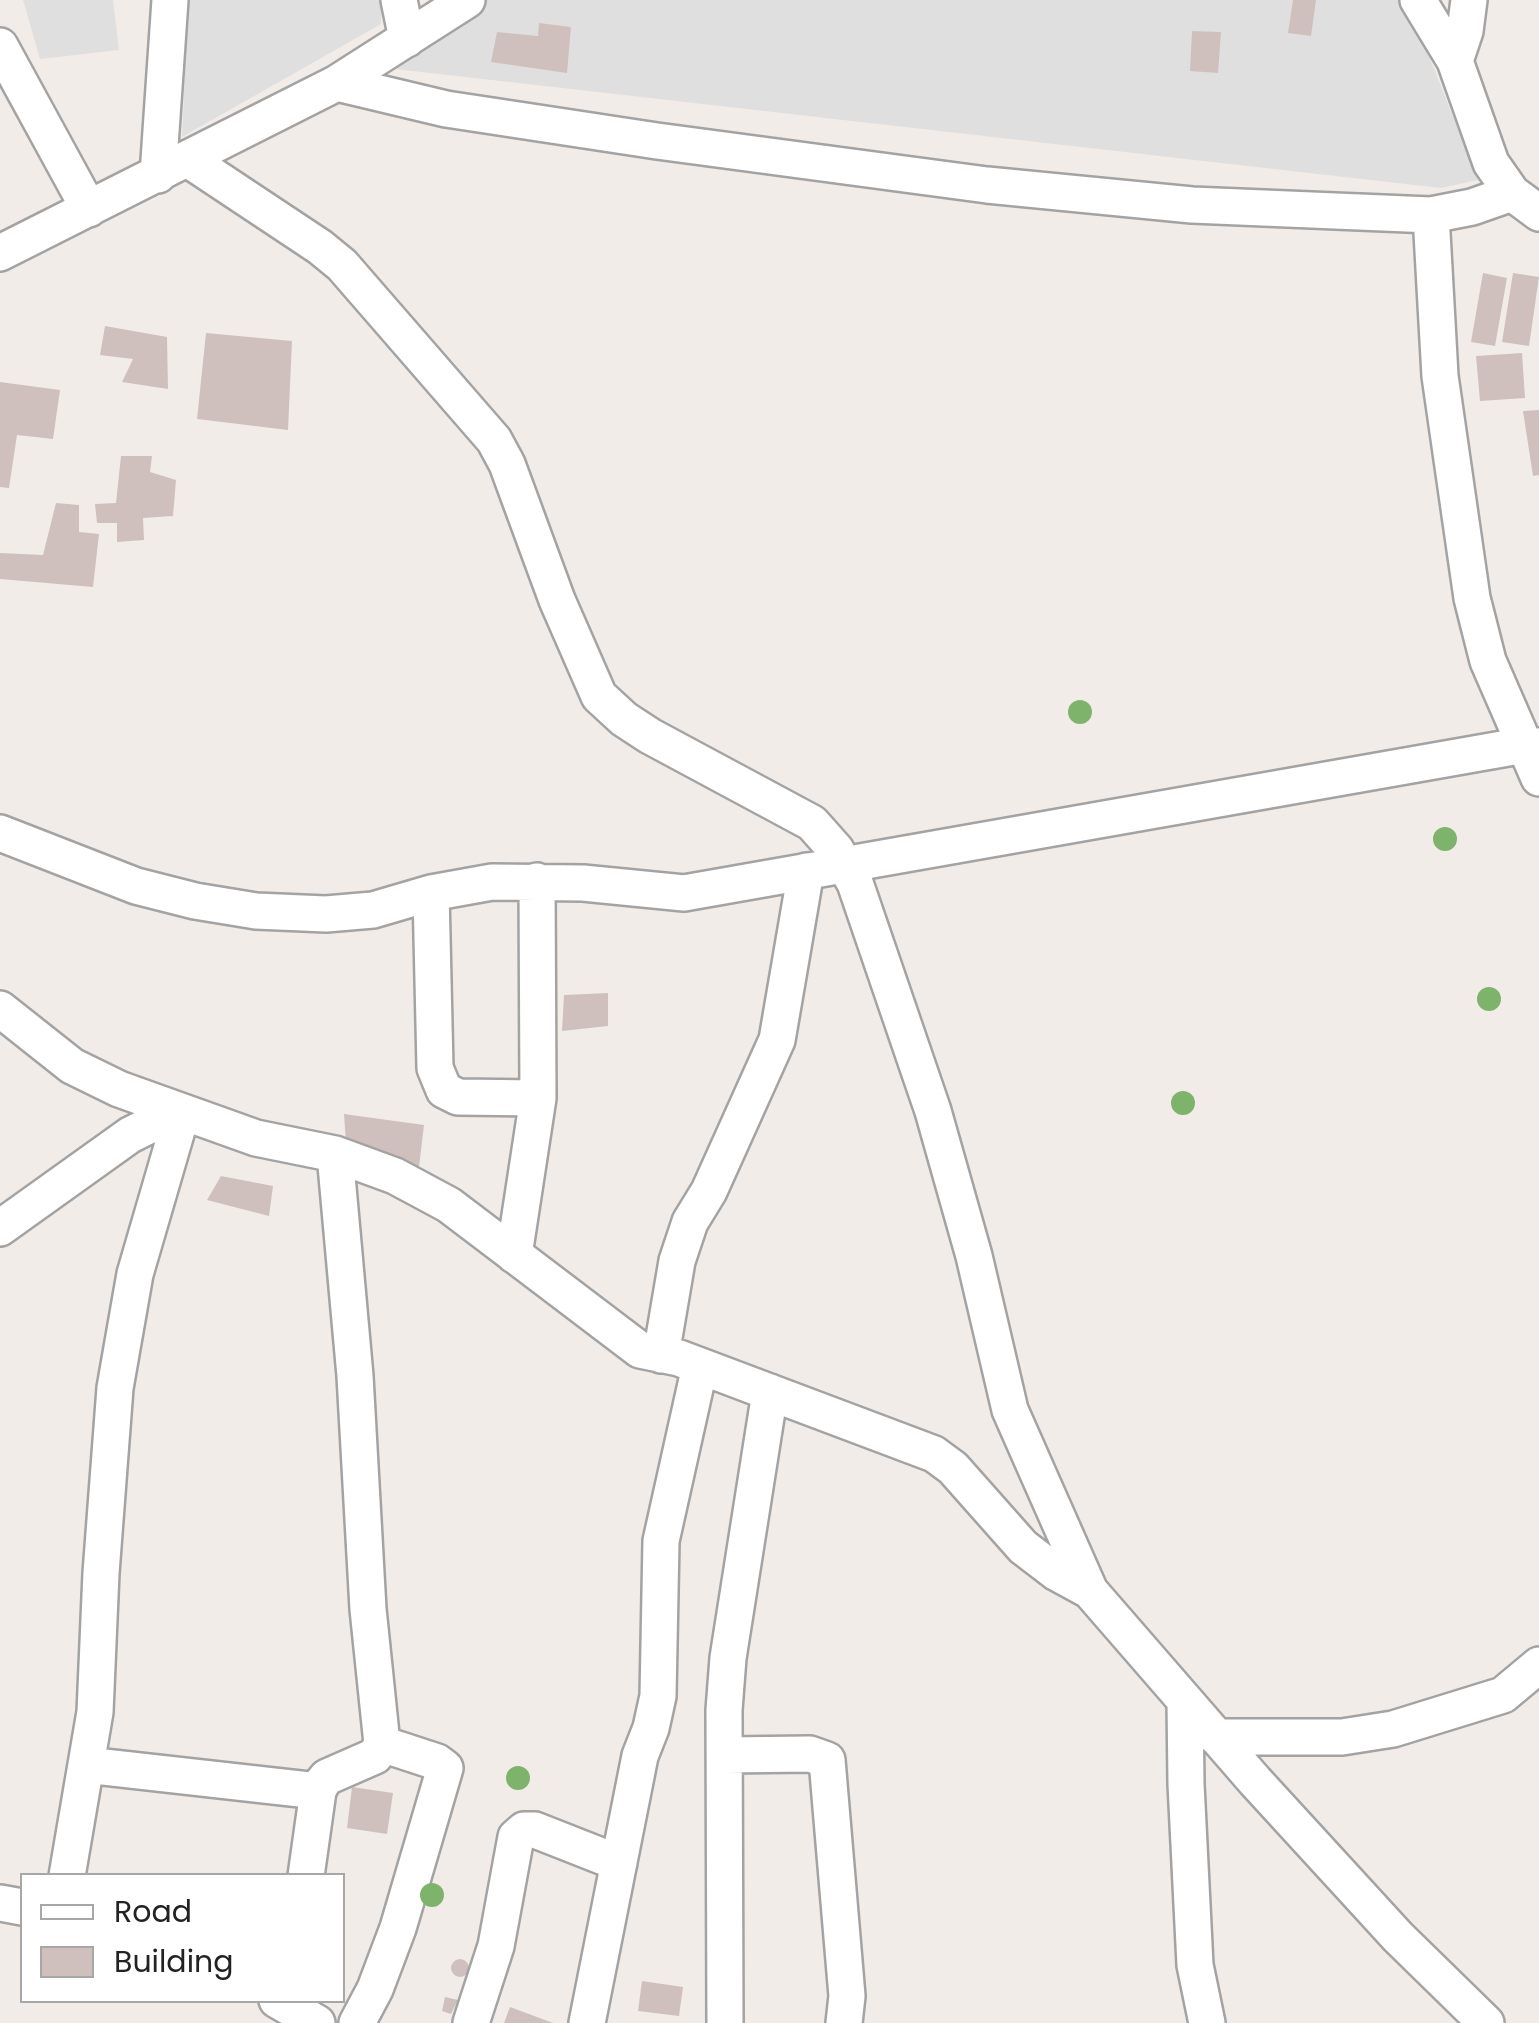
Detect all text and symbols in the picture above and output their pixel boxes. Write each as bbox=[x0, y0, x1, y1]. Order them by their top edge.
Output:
legend bbox=[20, 1873, 345, 2003]
text: Road bbox=[114, 1890, 192, 1933]
text: Building bbox=[114, 1940, 234, 1983]

